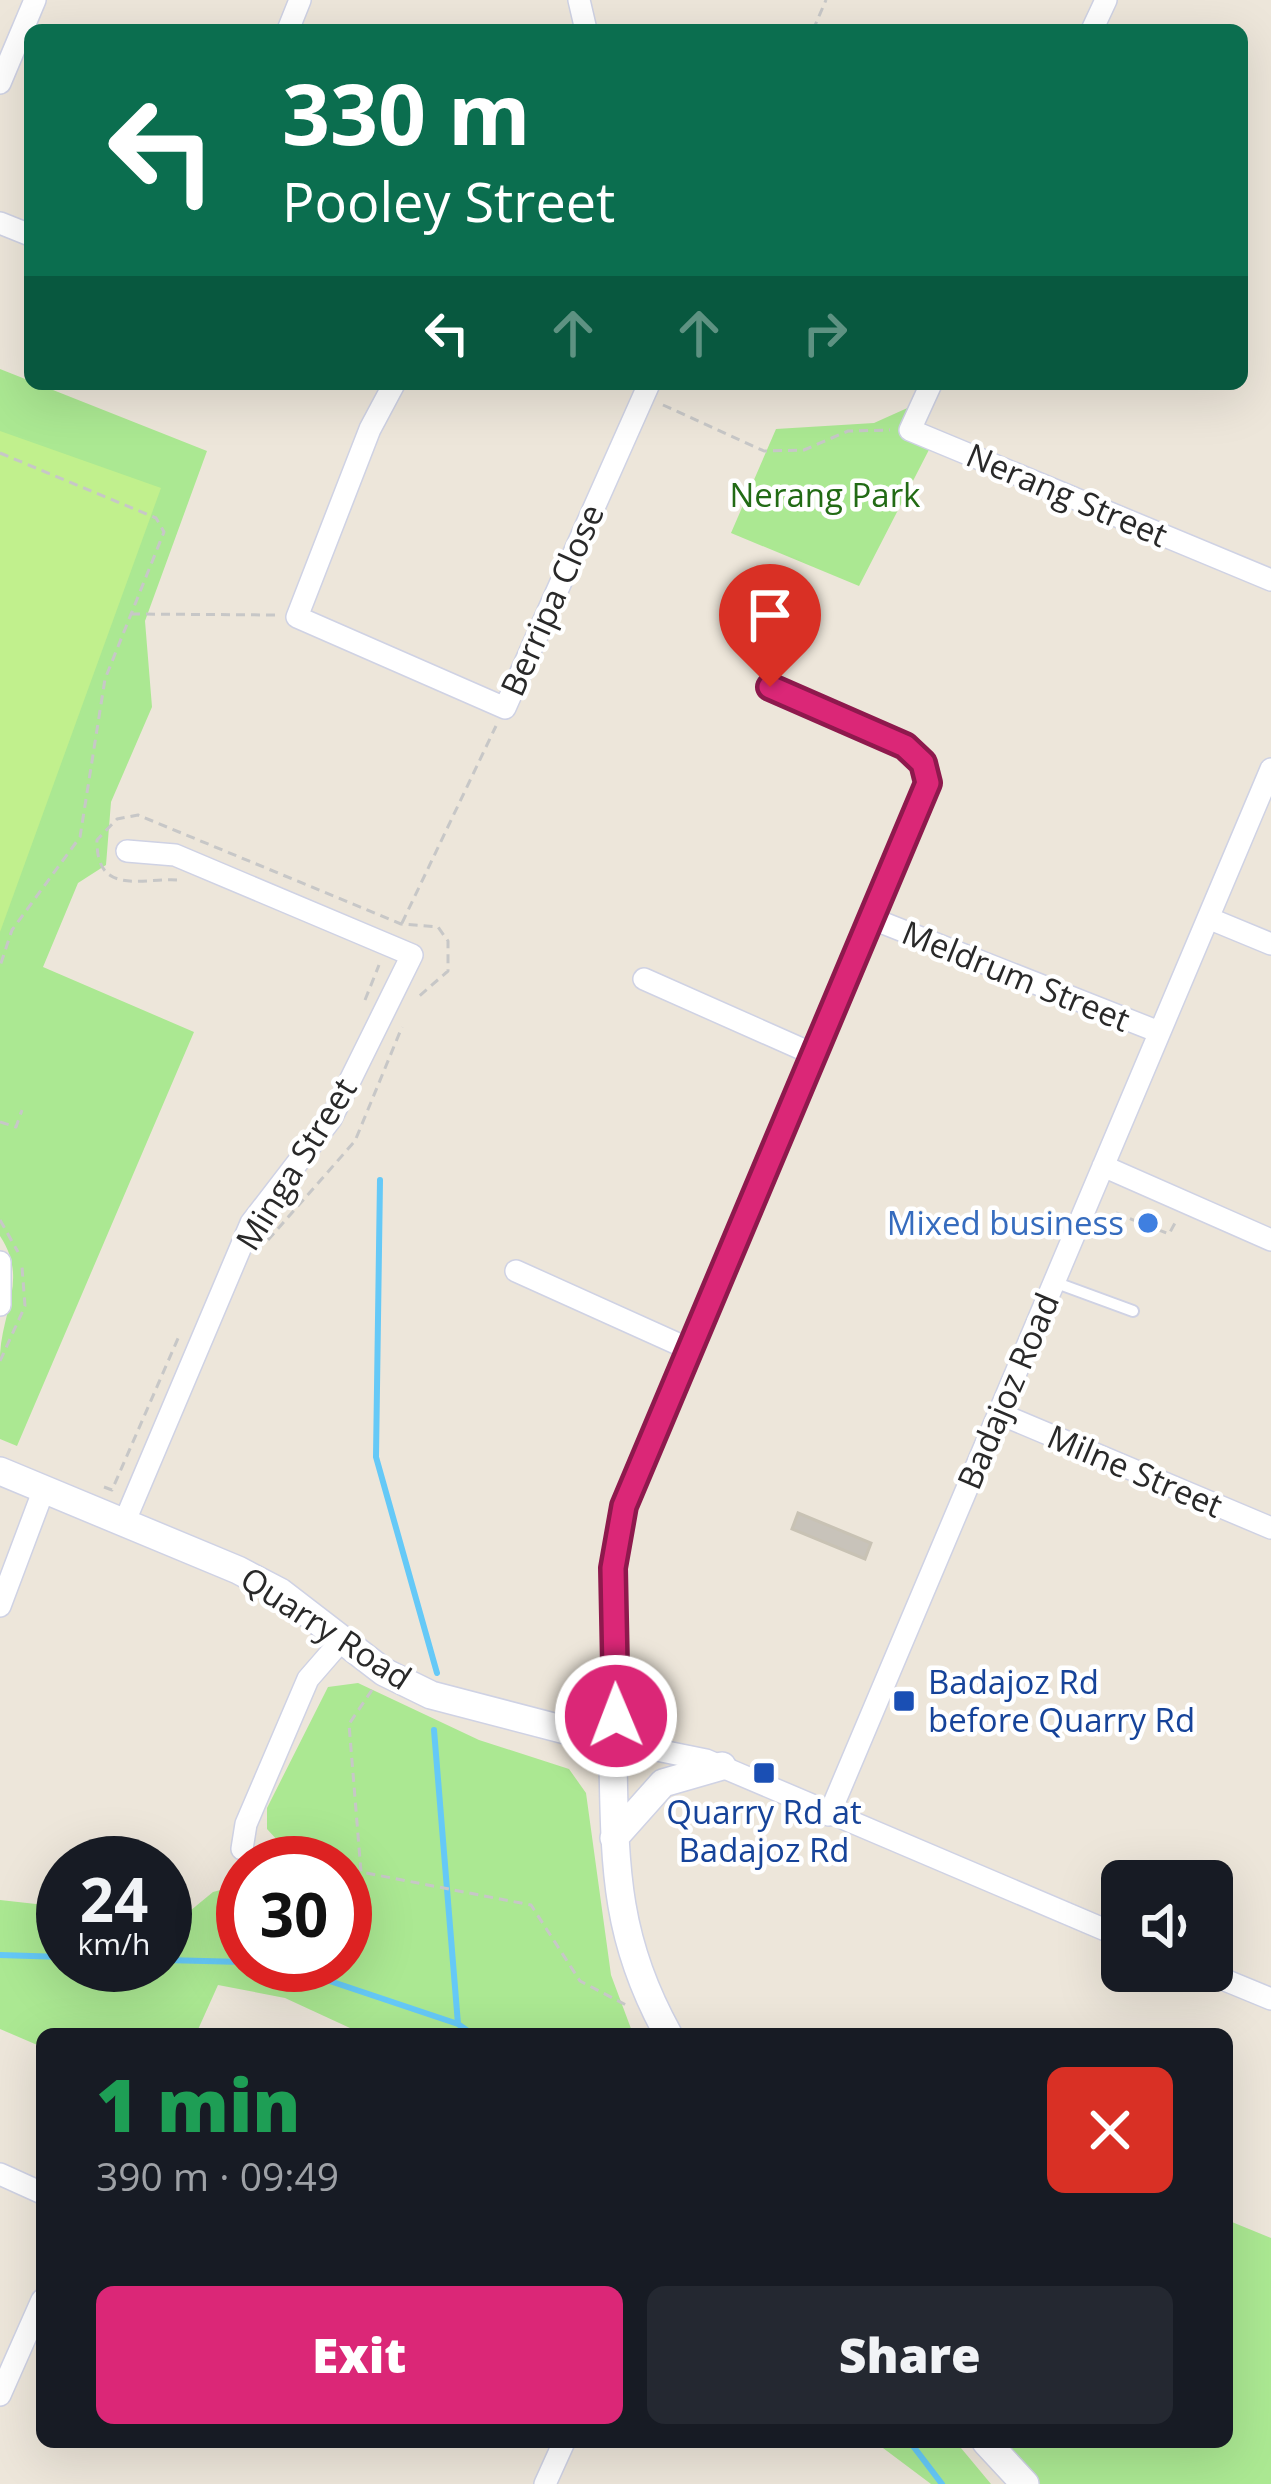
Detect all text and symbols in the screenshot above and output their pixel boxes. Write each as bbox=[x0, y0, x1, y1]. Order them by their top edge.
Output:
text: 330 m bbox=[282, 55, 530, 170]
icon: left bbox=[84, 72, 240, 228]
text: Pooley Street bbox=[282, 164, 615, 238]
icon: left bbox=[414, 300, 480, 366]
icon: ahead bbox=[540, 300, 606, 366]
icon: ahead bbox=[666, 300, 732, 366]
icon: right bbox=[792, 300, 858, 366]
street label: Nerang Street bbox=[960, 432, 1175, 557]
park label: Nerang Park bbox=[730, 472, 921, 517]
street label: Berripa Close bbox=[489, 497, 614, 703]
pin bbox=[719, 564, 821, 687]
icon: arrive bbox=[737, 582, 803, 648]
street label: Meldrum Street bbox=[896, 909, 1137, 1042]
street label: Minga Street bbox=[225, 1069, 366, 1258]
place label: Mixed business bbox=[887, 1200, 1124, 1245]
marker: Mixed business bbox=[1135, 1210, 1161, 1236]
street label: Badajoz Road bbox=[946, 1286, 1069, 1496]
street label: Milne Street bbox=[1041, 1414, 1230, 1528]
street label: Quarry Road bbox=[232, 1556, 420, 1700]
position arrow bbox=[553, 1653, 679, 1779]
place label: Badajoz Rd before Quarry Rd bbox=[928, 1659, 1195, 1742]
marker: Badajoz Rd before Quarry Rd bbox=[891, 1688, 917, 1714]
marker: Quarry Rd at Badajoz Rd bbox=[751, 1760, 777, 1786]
place label: Quarry Rd at Badajoz Rd bbox=[666, 1789, 862, 1872]
speed limit sign: 30 bbox=[216, 1836, 372, 1992]
text: 24 bbox=[80, 1858, 148, 1940]
map controls bbox=[1101, 1860, 1233, 1992]
button: sound bbox=[1101, 1860, 1233, 1992]
text: km/h bbox=[78, 1923, 150, 1964]
text: 1 min bbox=[96, 2055, 301, 2153]
button: close bbox=[1047, 2067, 1173, 2193]
text: 390 m · 09:49 bbox=[96, 2149, 339, 2202]
button: Exit bbox=[96, 2286, 623, 2424]
button: Share bbox=[647, 2286, 1173, 2424]

